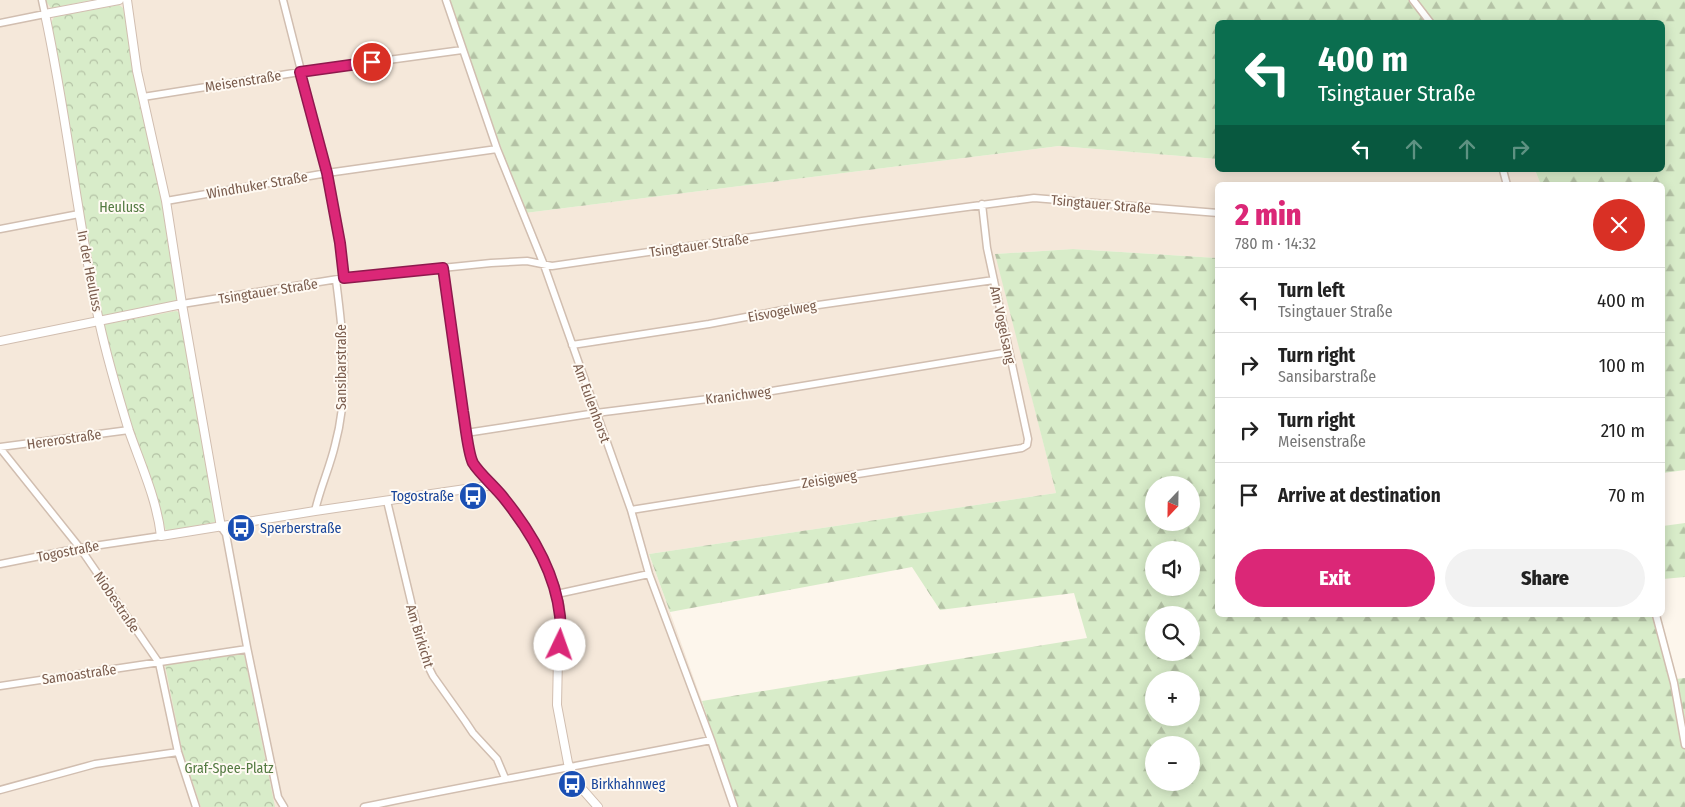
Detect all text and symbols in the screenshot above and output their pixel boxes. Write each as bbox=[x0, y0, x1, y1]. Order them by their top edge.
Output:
text: 400 m bbox=[1318, 38, 1408, 80]
icon: left bbox=[1235, 40, 1300, 105]
pin bbox=[351, 41, 393, 83]
icon: arrive bbox=[358, 48, 386, 76]
street label: Meisenstraße bbox=[204, 67, 282, 96]
text: Tsingtauer Straße bbox=[1318, 80, 1476, 107]
icon: left bbox=[1347, 135, 1375, 163]
icon: ahead bbox=[1400, 135, 1428, 163]
icon: ahead bbox=[1453, 135, 1481, 163]
icon: right bbox=[1506, 135, 1534, 163]
street label: Windhuker Straße bbox=[205, 168, 309, 203]
street label: Tsingtauer Straße bbox=[1050, 192, 1152, 217]
text: 2 min bbox=[1235, 197, 1301, 233]
park label: Heuluss bbox=[99, 199, 145, 216]
button: close bbox=[1593, 199, 1645, 251]
street label: In der Heuluss bbox=[73, 229, 106, 313]
street label: Tsingtauer Straße bbox=[648, 230, 750, 261]
text: 780 m · 14:32 bbox=[1235, 234, 1316, 253]
street label: Tsingtauer Straße bbox=[217, 275, 319, 308]
text: Turn left bbox=[1278, 279, 1345, 302]
street label: Am Vogelsang bbox=[986, 285, 1019, 366]
icon: left bbox=[1235, 286, 1263, 314]
text: 400 m bbox=[1597, 289, 1645, 312]
street label: Eisvogelweg bbox=[747, 297, 818, 326]
text: Tsingtauer Straße bbox=[1278, 302, 1393, 321]
street label: Sansibarstraße bbox=[333, 324, 350, 410]
text: Turn right bbox=[1278, 344, 1355, 367]
icon: right bbox=[1235, 351, 1263, 379]
text: 100 m bbox=[1599, 354, 1645, 377]
street label: Am Eulenhorst bbox=[569, 361, 614, 445]
text: Sansibarstraße bbox=[1278, 367, 1376, 386]
street label: Kranichweg bbox=[704, 383, 772, 408]
text: Turn right bbox=[1278, 409, 1355, 432]
icon: right bbox=[1235, 416, 1263, 444]
text: 210 m bbox=[1601, 419, 1645, 442]
street label: Hererostraße bbox=[26, 426, 102, 453]
text: Meisenstraße bbox=[1278, 432, 1366, 451]
street label: Zeisigweg bbox=[800, 467, 858, 492]
north arrow bbox=[1145, 476, 1200, 531]
map controls bbox=[1145, 476, 1200, 791]
bus stop icon: Togostraße bbox=[458, 481, 488, 511]
icon: arrive bbox=[1235, 481, 1263, 509]
text: Arrive at destination bbox=[1278, 484, 1441, 507]
text: 70 m bbox=[1609, 484, 1645, 507]
place label: Togostraße bbox=[391, 488, 454, 505]
bus stop icon: Sperberstraße bbox=[226, 513, 256, 543]
place label: Sperberstraße bbox=[260, 520, 342, 537]
street label: Togostraße bbox=[36, 537, 101, 566]
button: sound bbox=[1145, 541, 1200, 596]
button: Exit bbox=[1235, 549, 1435, 607]
button: Share bbox=[1445, 549, 1645, 607]
street label: Niobestraße bbox=[90, 568, 143, 636]
street label: Am Birkicht bbox=[402, 602, 437, 670]
button: search bbox=[1145, 606, 1200, 661]
position arrow bbox=[533, 618, 585, 670]
street label: Samoastraße bbox=[41, 661, 117, 688]
button: + bbox=[1145, 671, 1200, 726]
button: − bbox=[1145, 736, 1200, 791]
park label: Graf-Spee-Platz bbox=[184, 760, 274, 777]
bus stop icon: Birkhahnweg bbox=[557, 769, 587, 799]
place label: Birkhahnweg bbox=[591, 776, 666, 793]

